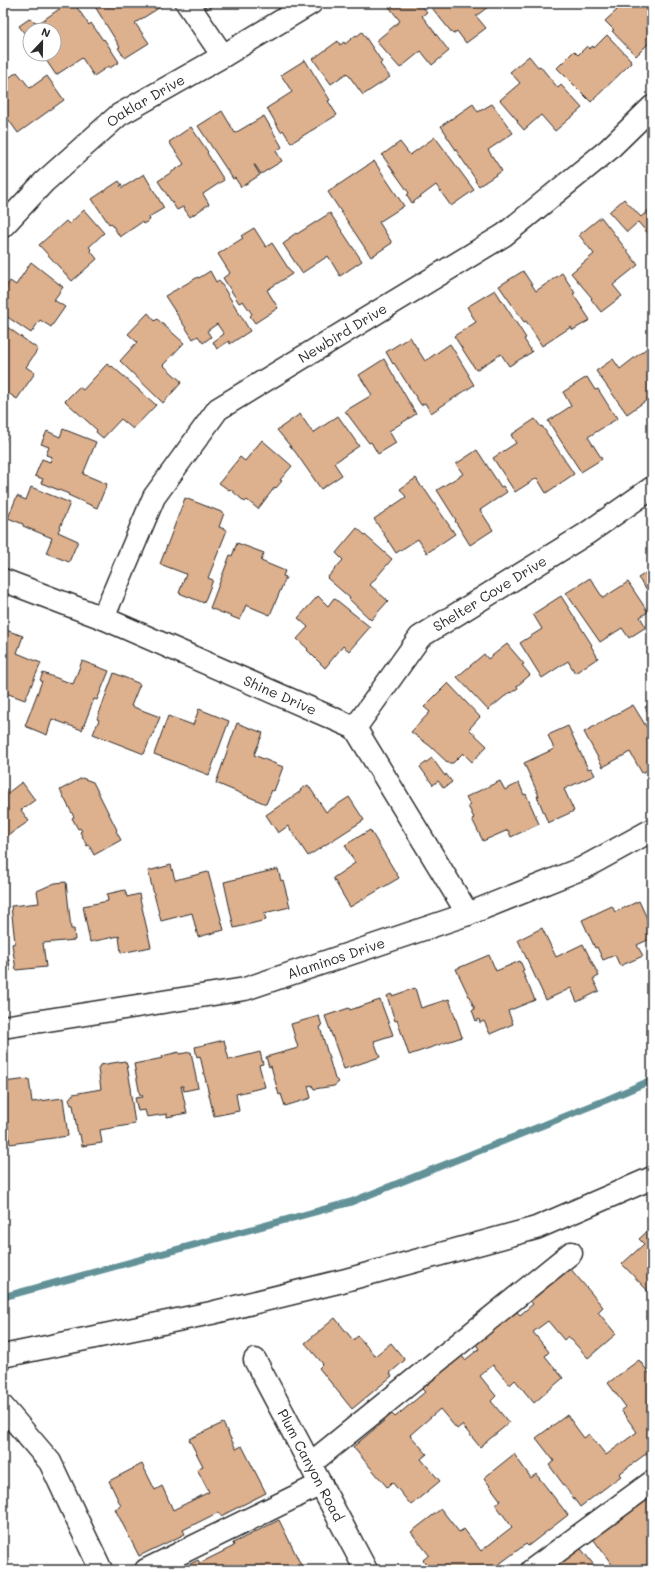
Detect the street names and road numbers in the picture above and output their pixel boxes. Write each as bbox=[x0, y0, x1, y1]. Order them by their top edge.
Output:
street label: Oaklar Drive bbox=[102, 70, 188, 131]
street label: Newbird Drive bbox=[294, 299, 390, 367]
street label: Shelter Cove Drive bbox=[429, 551, 550, 636]
street label: Shine Drive bbox=[241, 670, 320, 719]
street label: Alaminos Drive bbox=[285, 933, 387, 983]
street label: Plum Canyon Road bbox=[274, 1405, 349, 1525]

